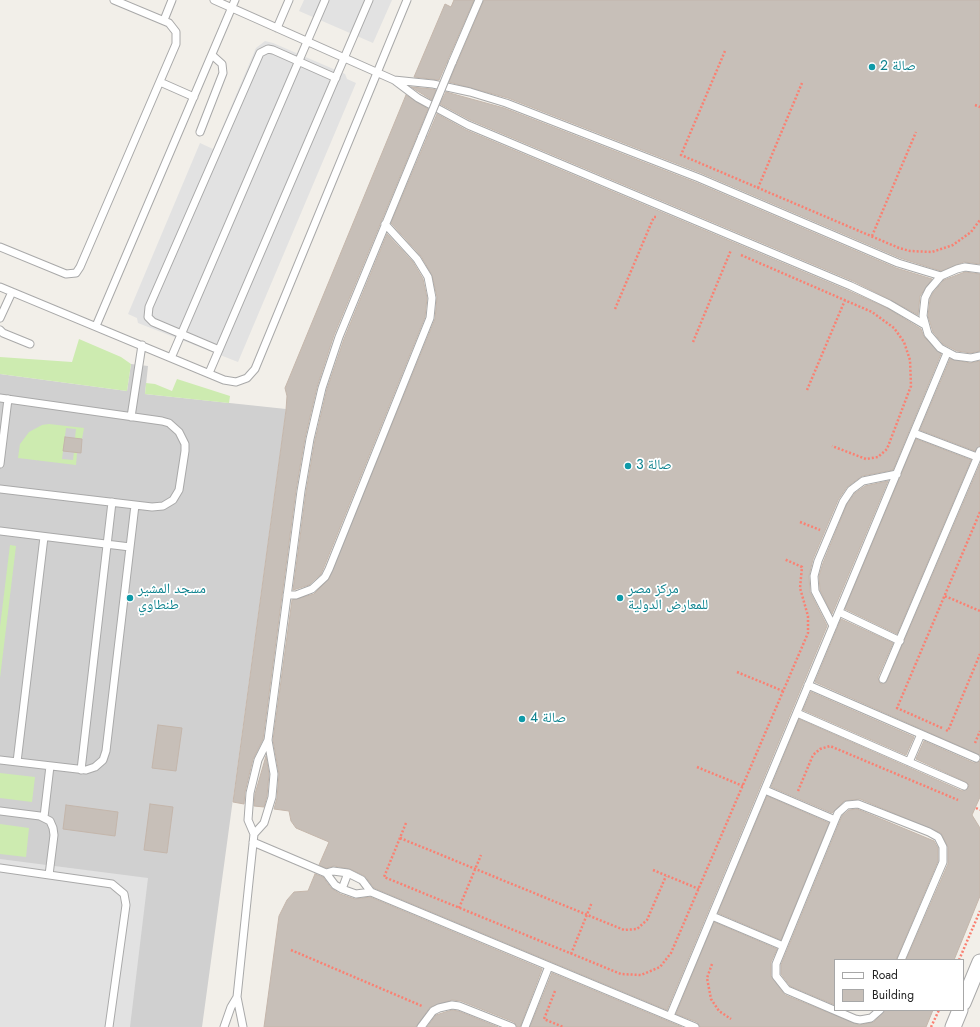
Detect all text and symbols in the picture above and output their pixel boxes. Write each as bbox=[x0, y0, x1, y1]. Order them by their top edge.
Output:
place label: صالة 2 bbox=[880, 59, 916, 75]
marker: صالة 2 bbox=[867, 62, 877, 72]
place label: صالة 3 bbox=[636, 458, 672, 474]
marker: صالة 3 bbox=[623, 461, 633, 471]
place label: مسجد المشير طنطاوي bbox=[138, 582, 206, 614]
place label: مركز مصر للمعارض الدولية bbox=[628, 582, 708, 614]
marker: مسجد المشير طنطاوي bbox=[125, 593, 135, 603]
marker: مركز مصر للمعارض الدولية bbox=[615, 593, 625, 603]
place label: صالة 4 bbox=[530, 711, 566, 727]
marker: صالة 4 bbox=[517, 714, 527, 724]
legend bbox=[834, 959, 964, 1011]
text: Road bbox=[872, 966, 898, 984]
text: Building bbox=[872, 986, 914, 1004]

